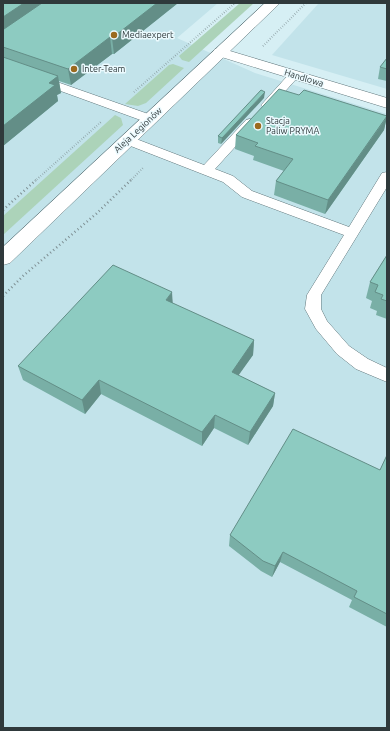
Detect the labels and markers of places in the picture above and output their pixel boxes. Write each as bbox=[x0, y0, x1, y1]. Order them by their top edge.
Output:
marker: Mediaexpert bbox=[109, 30, 119, 40]
place label: Mediaexpert bbox=[122, 30, 174, 40]
marker: Inter-Team bbox=[69, 64, 79, 74]
place label: Inter-Team bbox=[82, 64, 126, 74]
place label: Stacja Paliw PRYMA bbox=[266, 116, 319, 136]
marker: Stacja Paliw PRYMA bbox=[253, 121, 263, 131]

